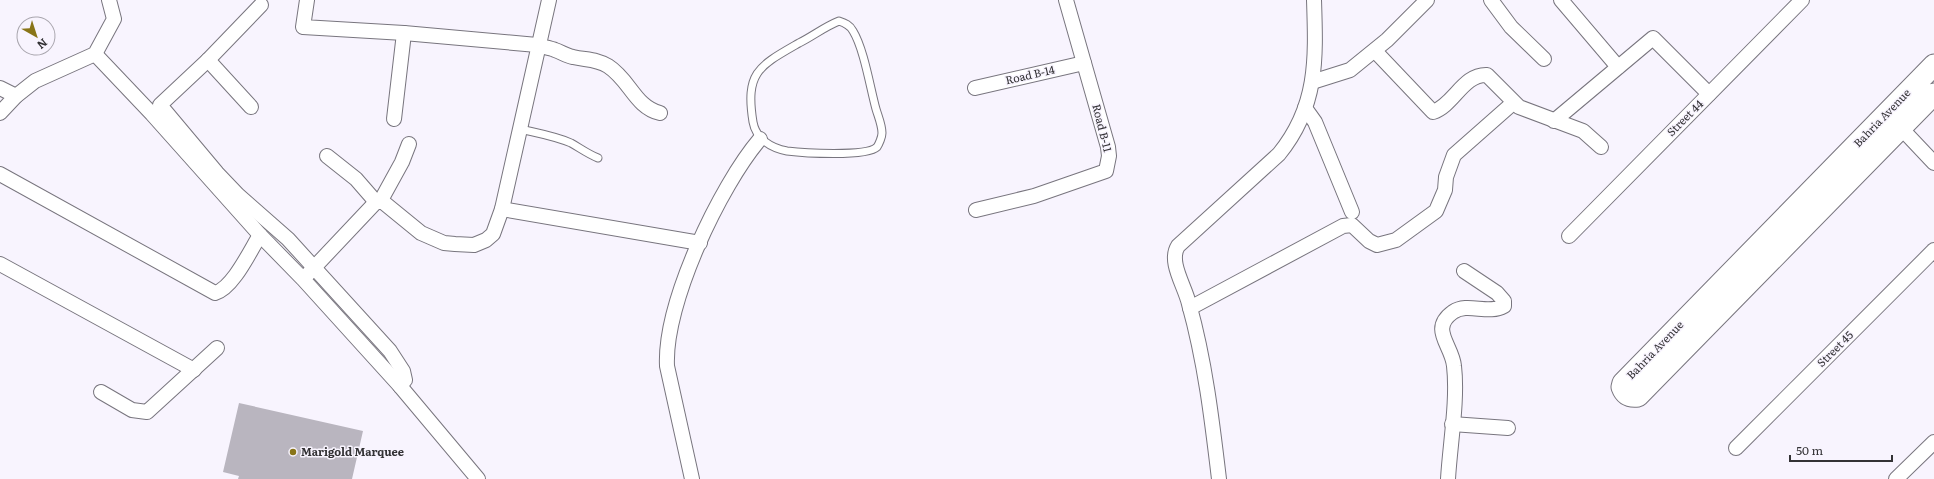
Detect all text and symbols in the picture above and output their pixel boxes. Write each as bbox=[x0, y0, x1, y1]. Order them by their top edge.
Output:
north arrow bbox=[16, 16, 56, 56]
text: N bbox=[34, 35, 52, 54]
street label: Road B-14 bbox=[1004, 61, 1056, 87]
street label: Bahria Avenue bbox=[1849, 84, 1914, 150]
street label: Street 44 bbox=[1662, 95, 1706, 139]
street label: Road B-11 bbox=[1089, 102, 1117, 154]
street label: Bahria Avenue bbox=[1622, 316, 1687, 382]
street label: Street 45 bbox=[1813, 326, 1856, 370]
scale bar bbox=[1790, 437, 1892, 463]
text: 50 m bbox=[1796, 441, 1823, 459]
place label: Marigold Marquee bbox=[301, 443, 404, 459]
marker: Marigold Marquee bbox=[288, 447, 298, 457]

